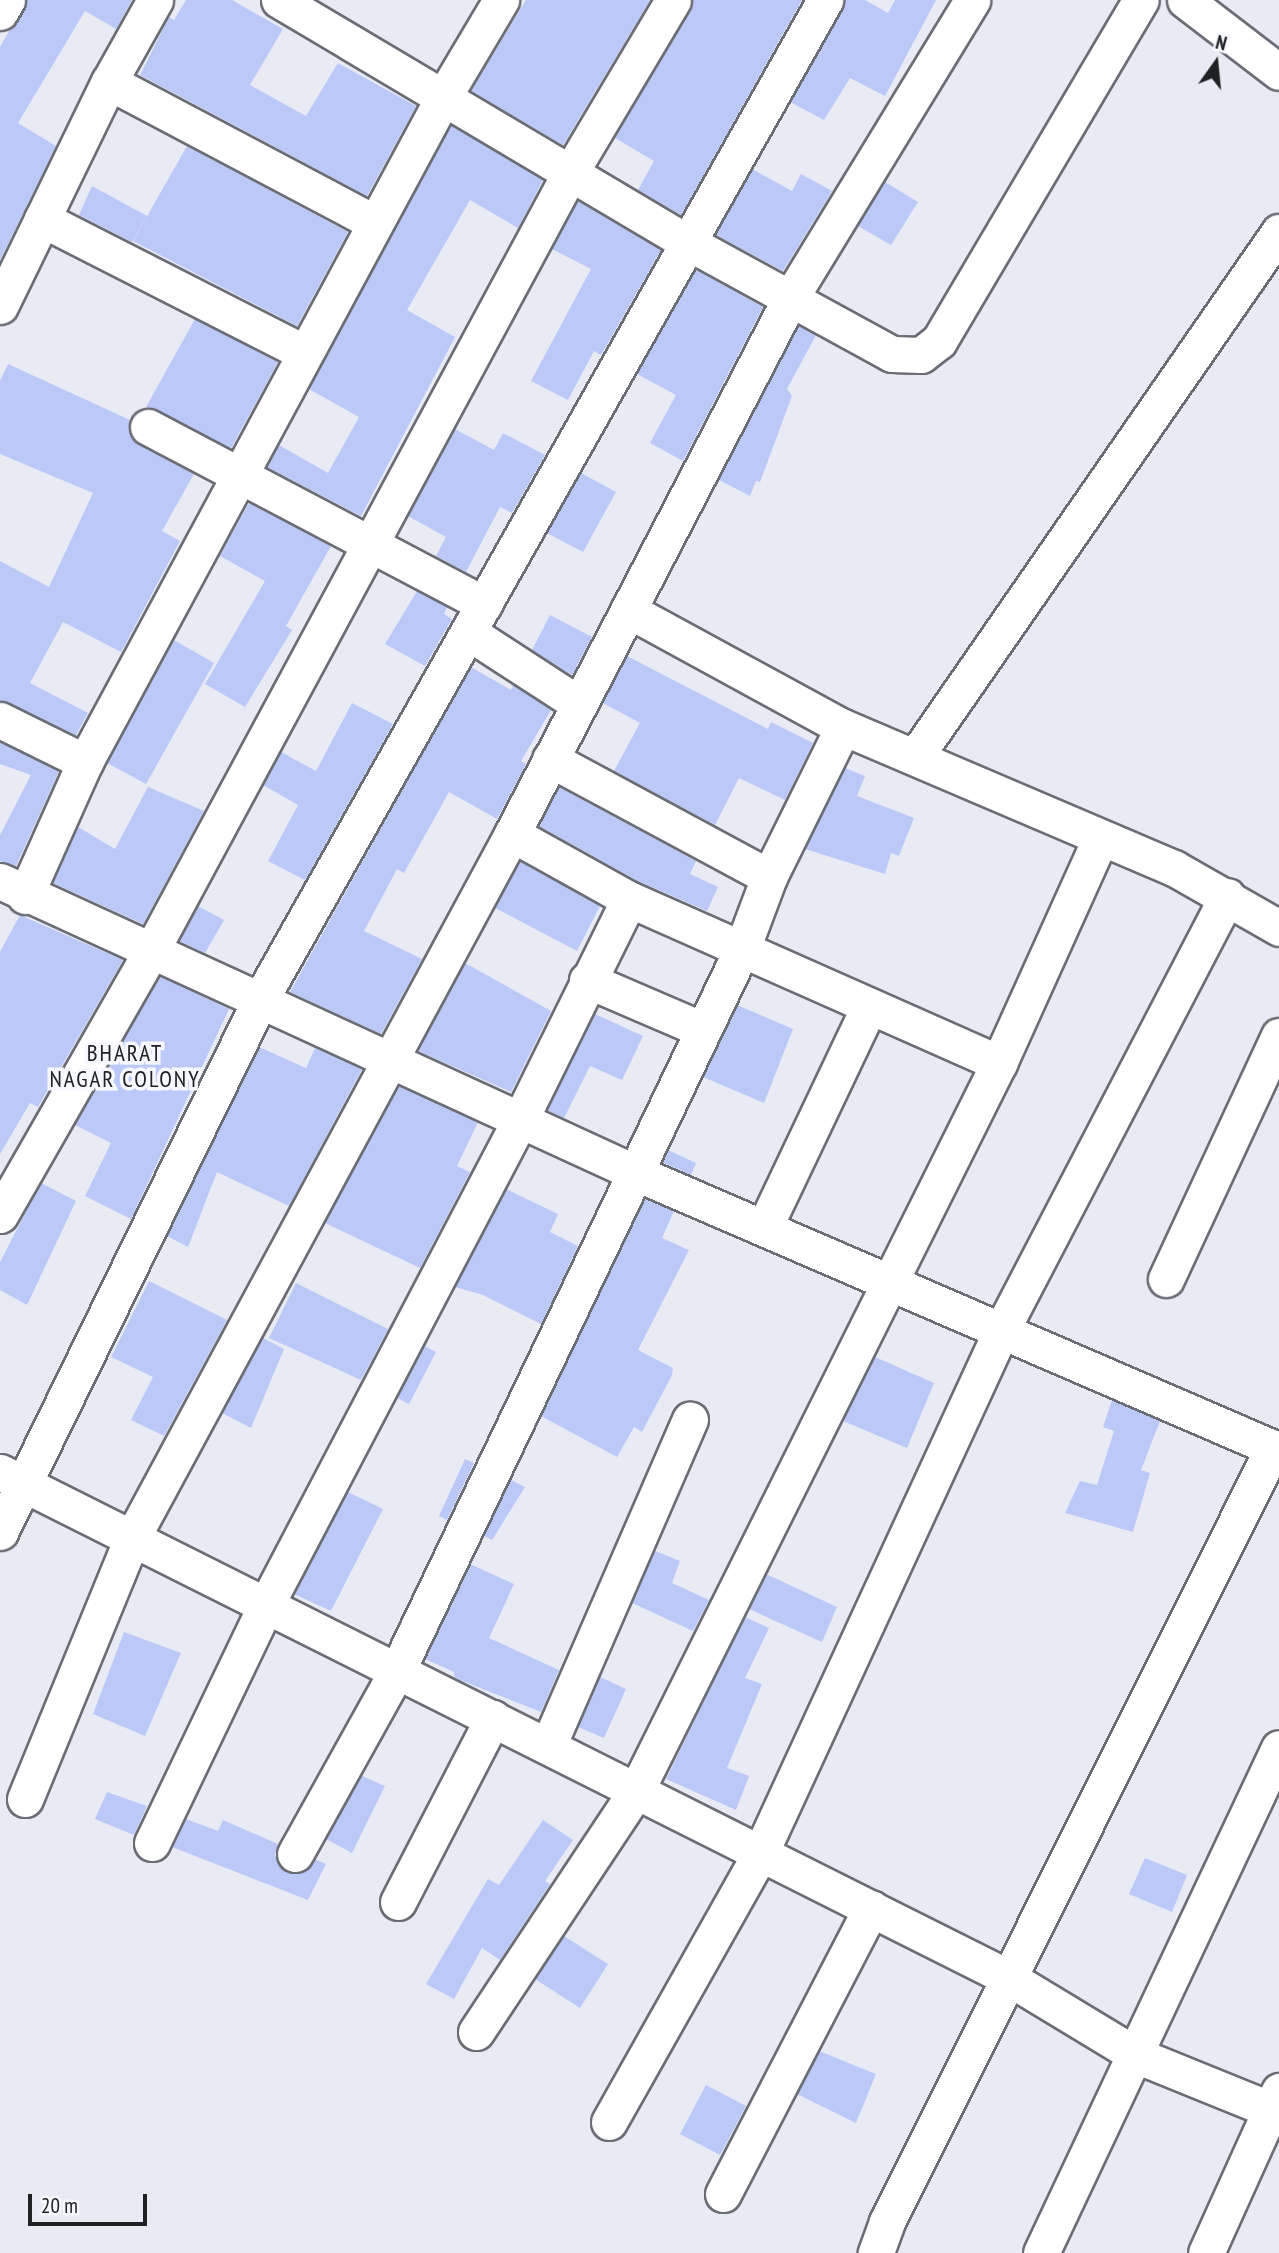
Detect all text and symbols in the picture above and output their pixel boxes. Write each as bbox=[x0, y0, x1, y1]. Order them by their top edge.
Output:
north arrow bbox=[1181, 28, 1251, 98]
text: N bbox=[1213, 30, 1229, 56]
district label: BHARAT NAGAR COLONY bbox=[51, 1039, 199, 1093]
scale bar bbox=[32, 2180, 150, 2224]
text: 20 m bbox=[41, 2192, 78, 2219]

